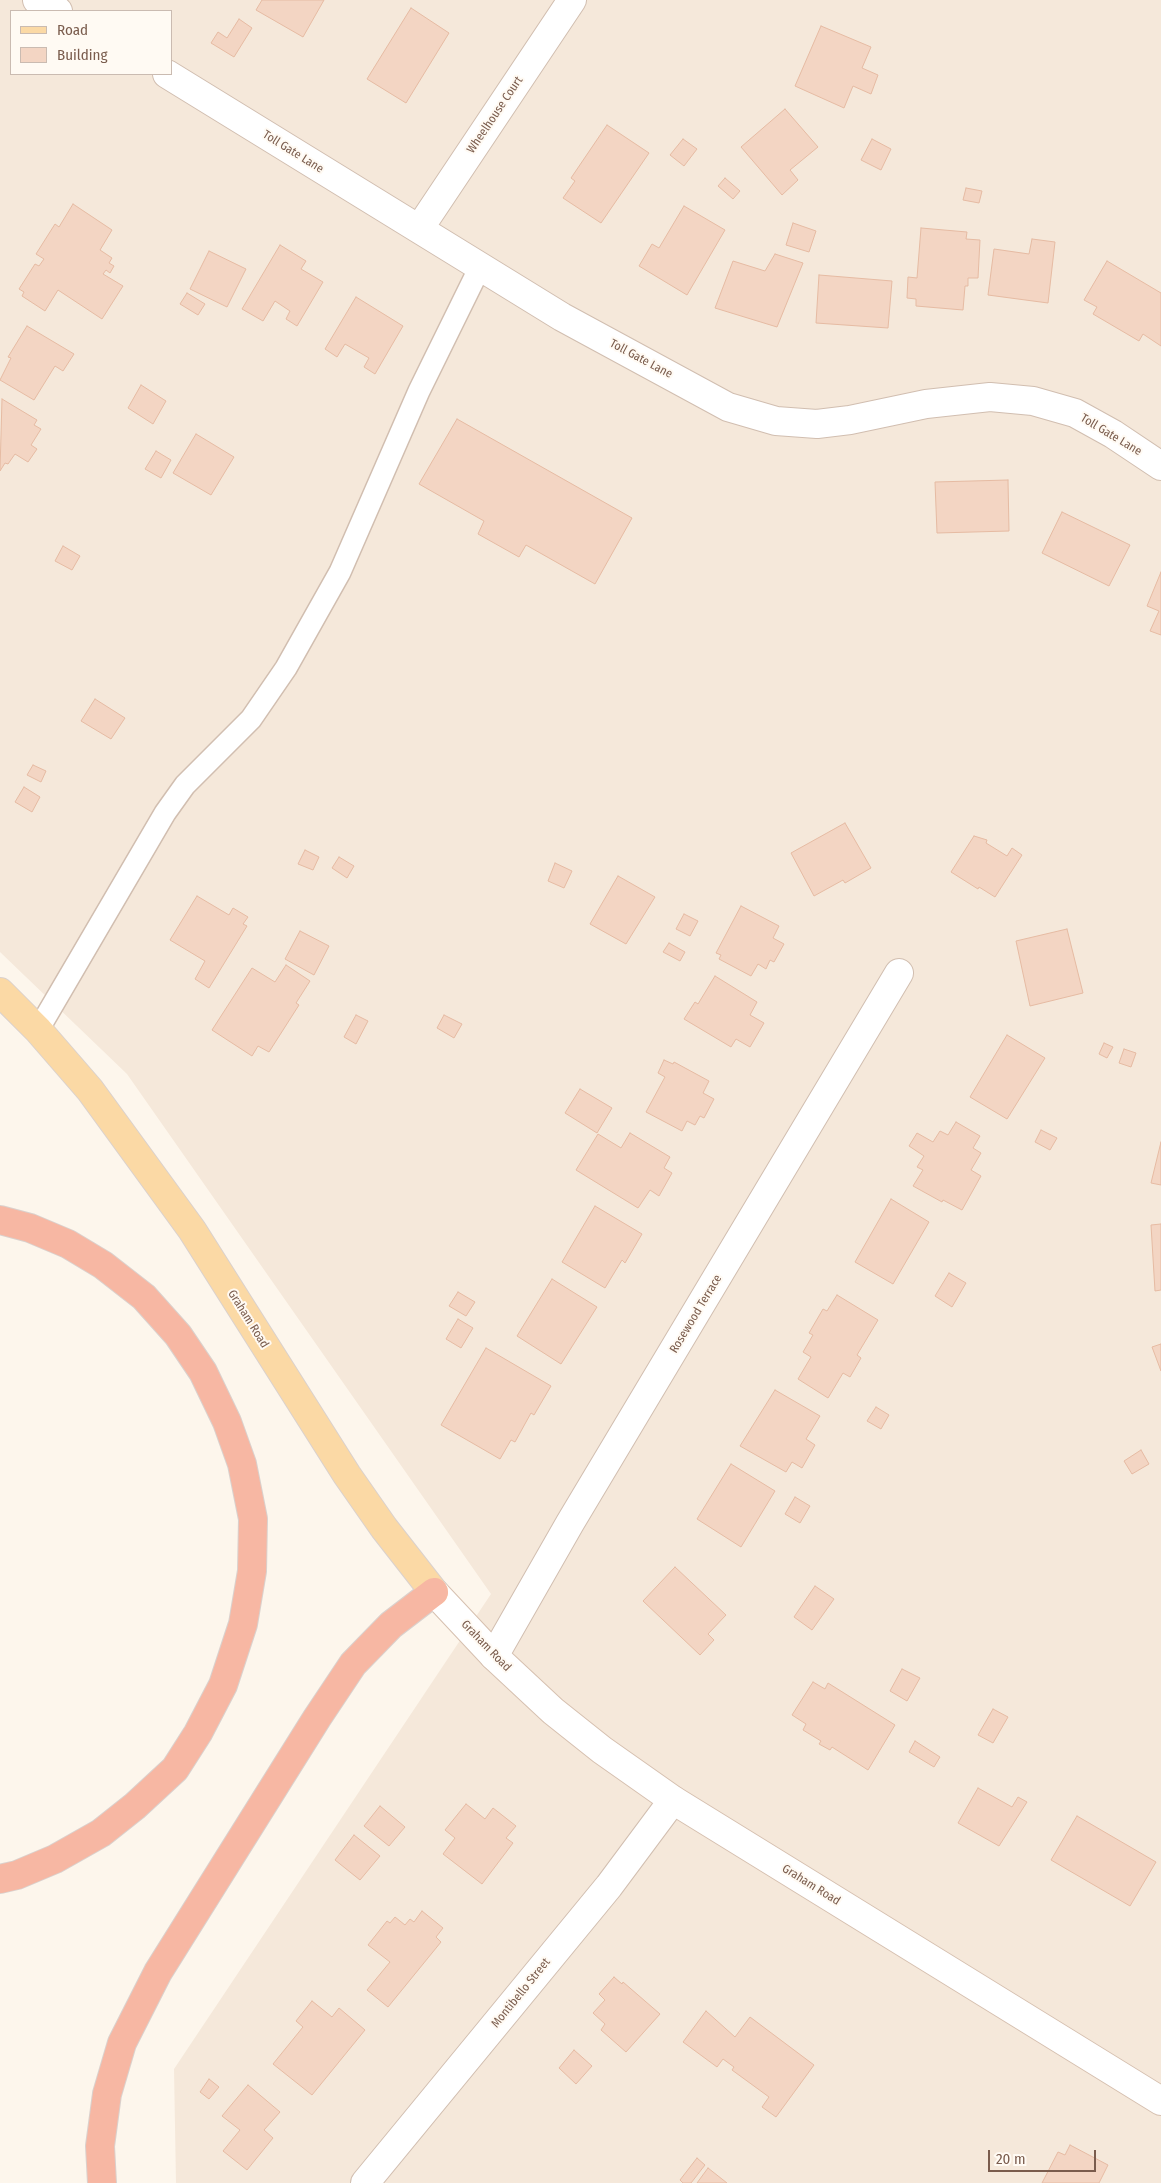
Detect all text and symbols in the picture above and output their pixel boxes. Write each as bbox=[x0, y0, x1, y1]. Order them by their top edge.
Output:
legend bbox=[10, 10, 172, 75]
text: Road bbox=[57, 21, 88, 39]
text: Building bbox=[57, 46, 108, 64]
street label: Wheelhouse Court bbox=[464, 74, 526, 156]
street label: Toll Gate Lane bbox=[260, 128, 326, 176]
street label: Toll Gate Lane bbox=[607, 336, 675, 382]
street label: Toll Gate Lane bbox=[1078, 411, 1144, 459]
street label: Rosewood Terrace bbox=[667, 1272, 725, 1356]
street label: Graham Road bbox=[224, 1287, 272, 1351]
street label: Graham Road bbox=[458, 1617, 514, 1675]
street label: Graham Road bbox=[779, 1861, 843, 1909]
street label: Montibello Street bbox=[489, 1955, 553, 2031]
scale bar bbox=[991, 2140, 1098, 2172]
text: 20 m bbox=[996, 2150, 1026, 2168]

